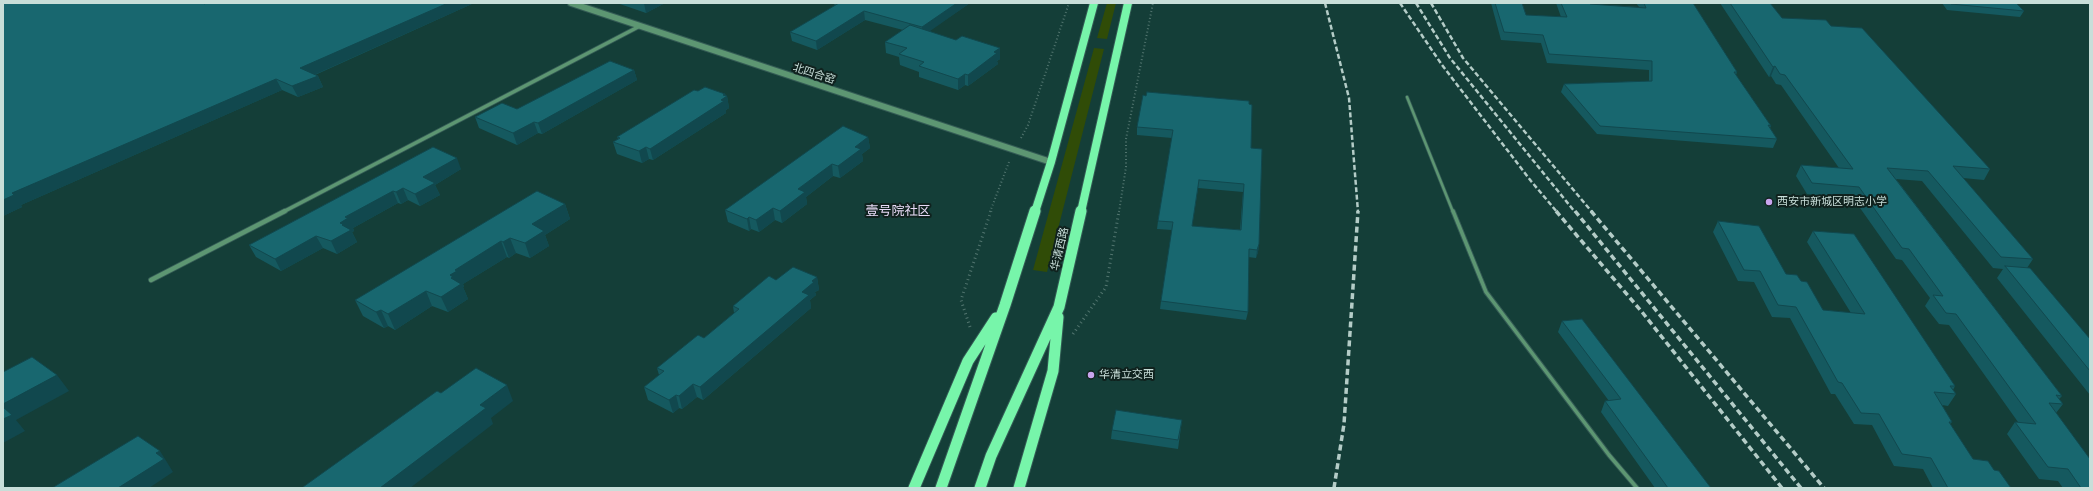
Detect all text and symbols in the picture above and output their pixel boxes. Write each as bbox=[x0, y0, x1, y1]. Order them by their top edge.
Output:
street label: 北四合窑 bbox=[791, 61, 837, 87]
place label: 西安市新城区明志小学 bbox=[1777, 195, 1887, 209]
marker: 西安市新城区明志小学 bbox=[1764, 197, 1774, 207]
district label: 壹号院社区 bbox=[866, 203, 930, 219]
street label: 华清西路 bbox=[1049, 226, 1071, 272]
place label: 华清立交西 bbox=[1099, 368, 1154, 382]
marker: 华清立交西 bbox=[1086, 370, 1096, 380]

